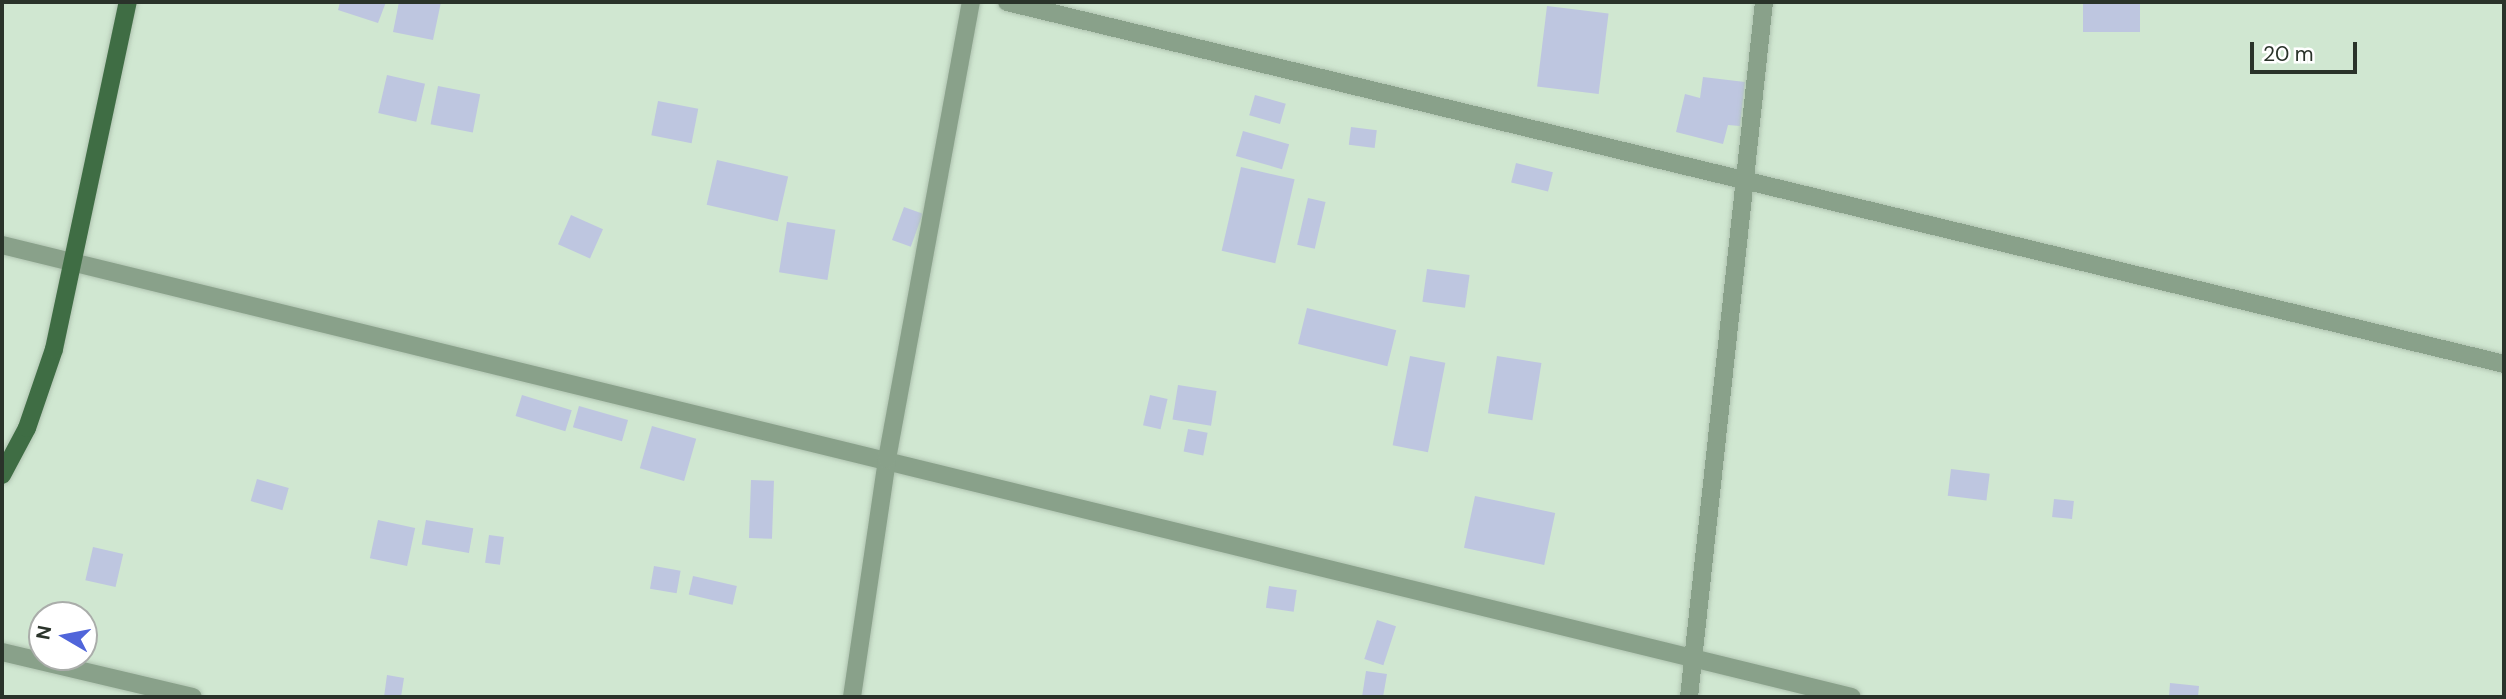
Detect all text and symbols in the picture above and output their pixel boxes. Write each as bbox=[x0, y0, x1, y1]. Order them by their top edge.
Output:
scale bar bbox=[2254, 28, 2361, 72]
text: 20 m bbox=[2263, 40, 2314, 68]
north arrow bbox=[28, 601, 98, 671]
text: N bbox=[30, 624, 57, 642]

